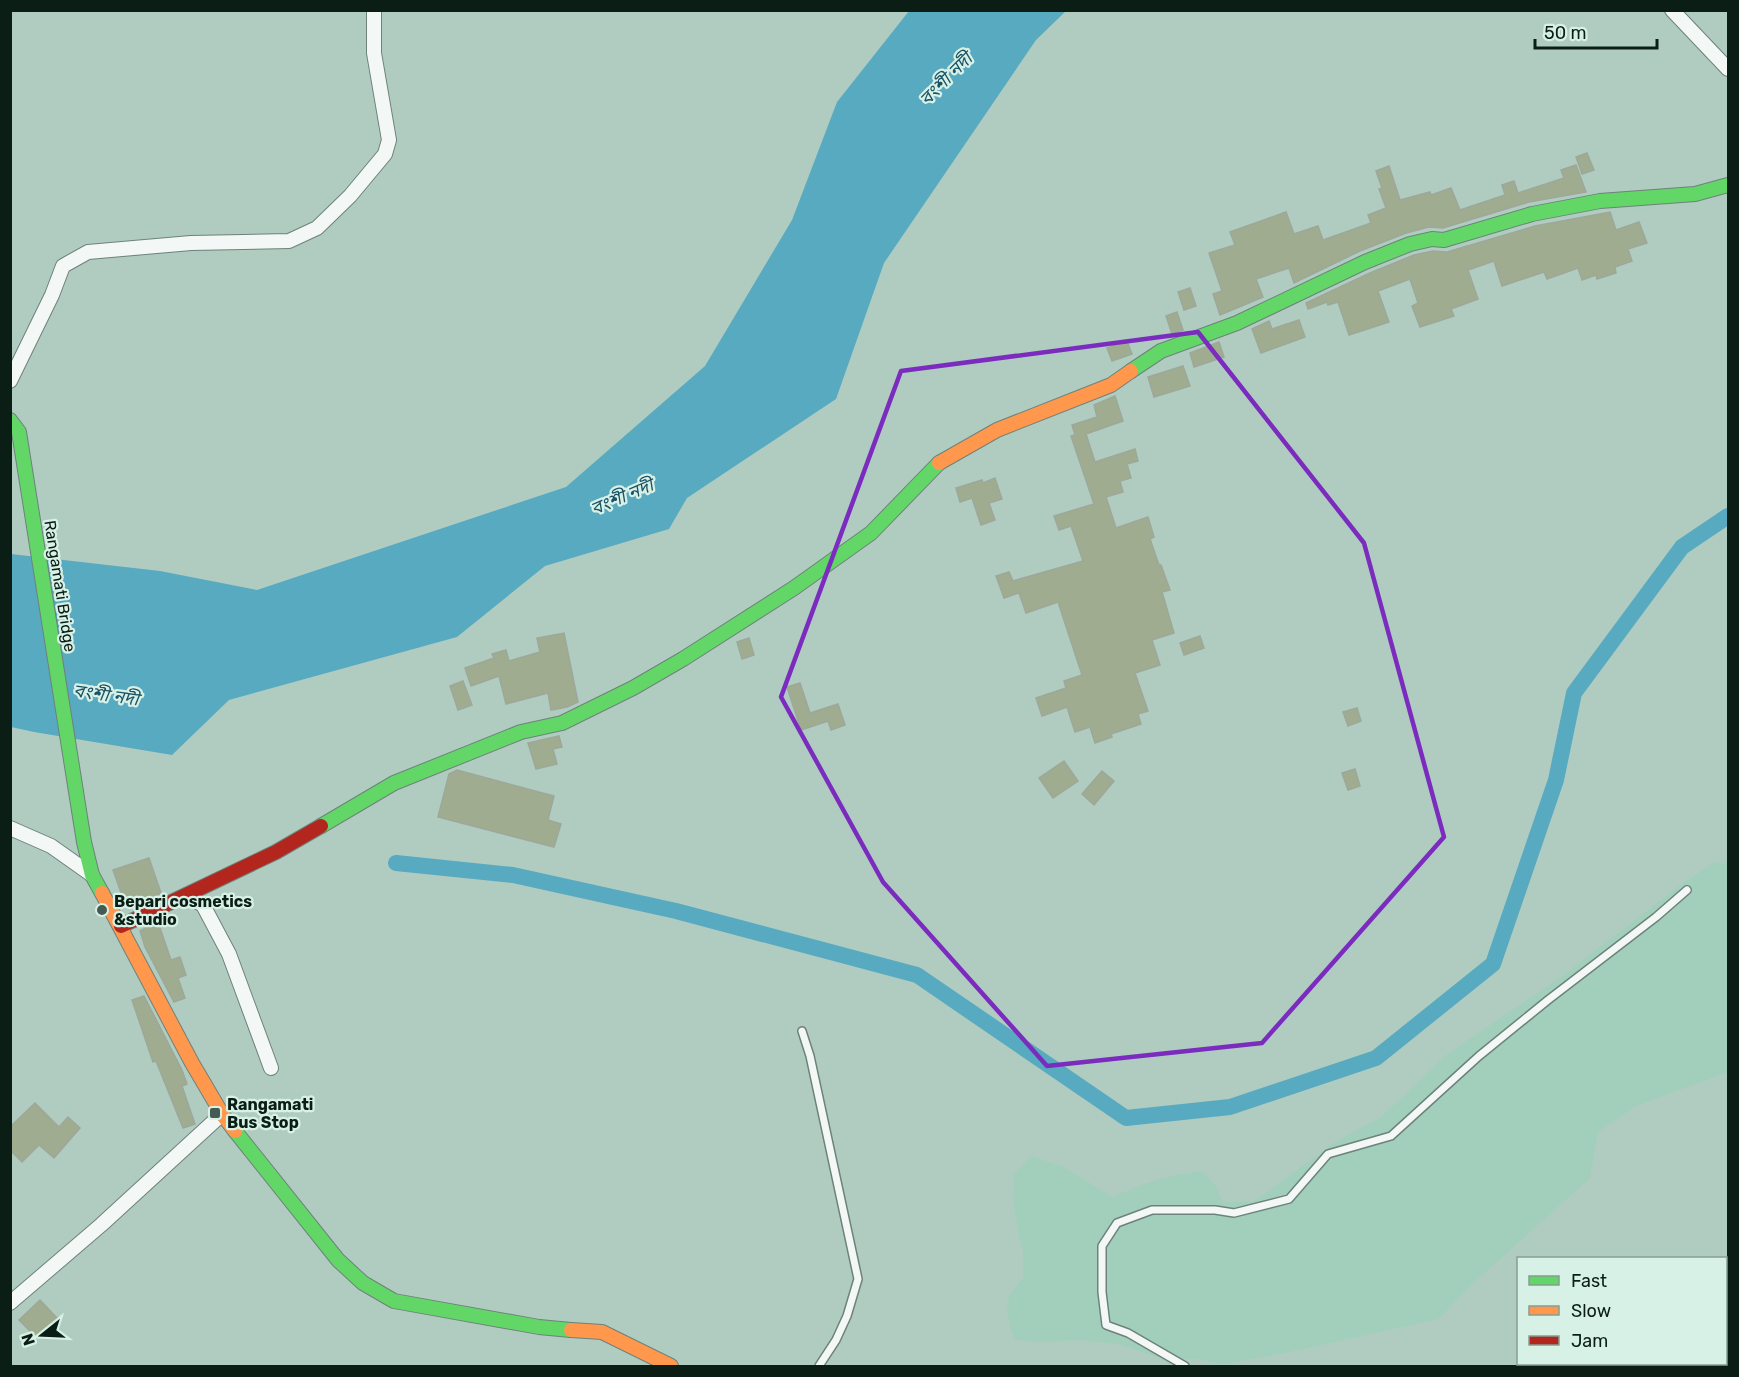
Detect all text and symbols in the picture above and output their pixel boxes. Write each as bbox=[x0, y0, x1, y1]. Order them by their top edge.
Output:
scale bar bbox=[1535, 12, 1656, 50]
text: 50 m bbox=[1544, 22, 1587, 44]
water label: বংশী নদী bbox=[915, 46, 979, 110]
water label: বংশী নদী bbox=[587, 473, 660, 520]
street label: Rangamati Bridge bbox=[40, 519, 80, 653]
water label: বংশী নদী bbox=[72, 680, 143, 711]
place label: Bepari cosmetics &studio bbox=[114, 892, 252, 929]
marker: Bepari cosmetics &studio bbox=[95, 903, 109, 917]
place label: Rangamati Bus Stop bbox=[227, 1095, 313, 1132]
marker: Rangamati Bus Stop bbox=[208, 1106, 222, 1120]
legend bbox=[1517, 1257, 1727, 1365]
text: Fast bbox=[1571, 1270, 1607, 1292]
text: Slow bbox=[1571, 1300, 1611, 1322]
north arrow bbox=[12, 1305, 72, 1365]
text: Jam bbox=[1571, 1330, 1608, 1352]
text: N bbox=[17, 1331, 39, 1348]

